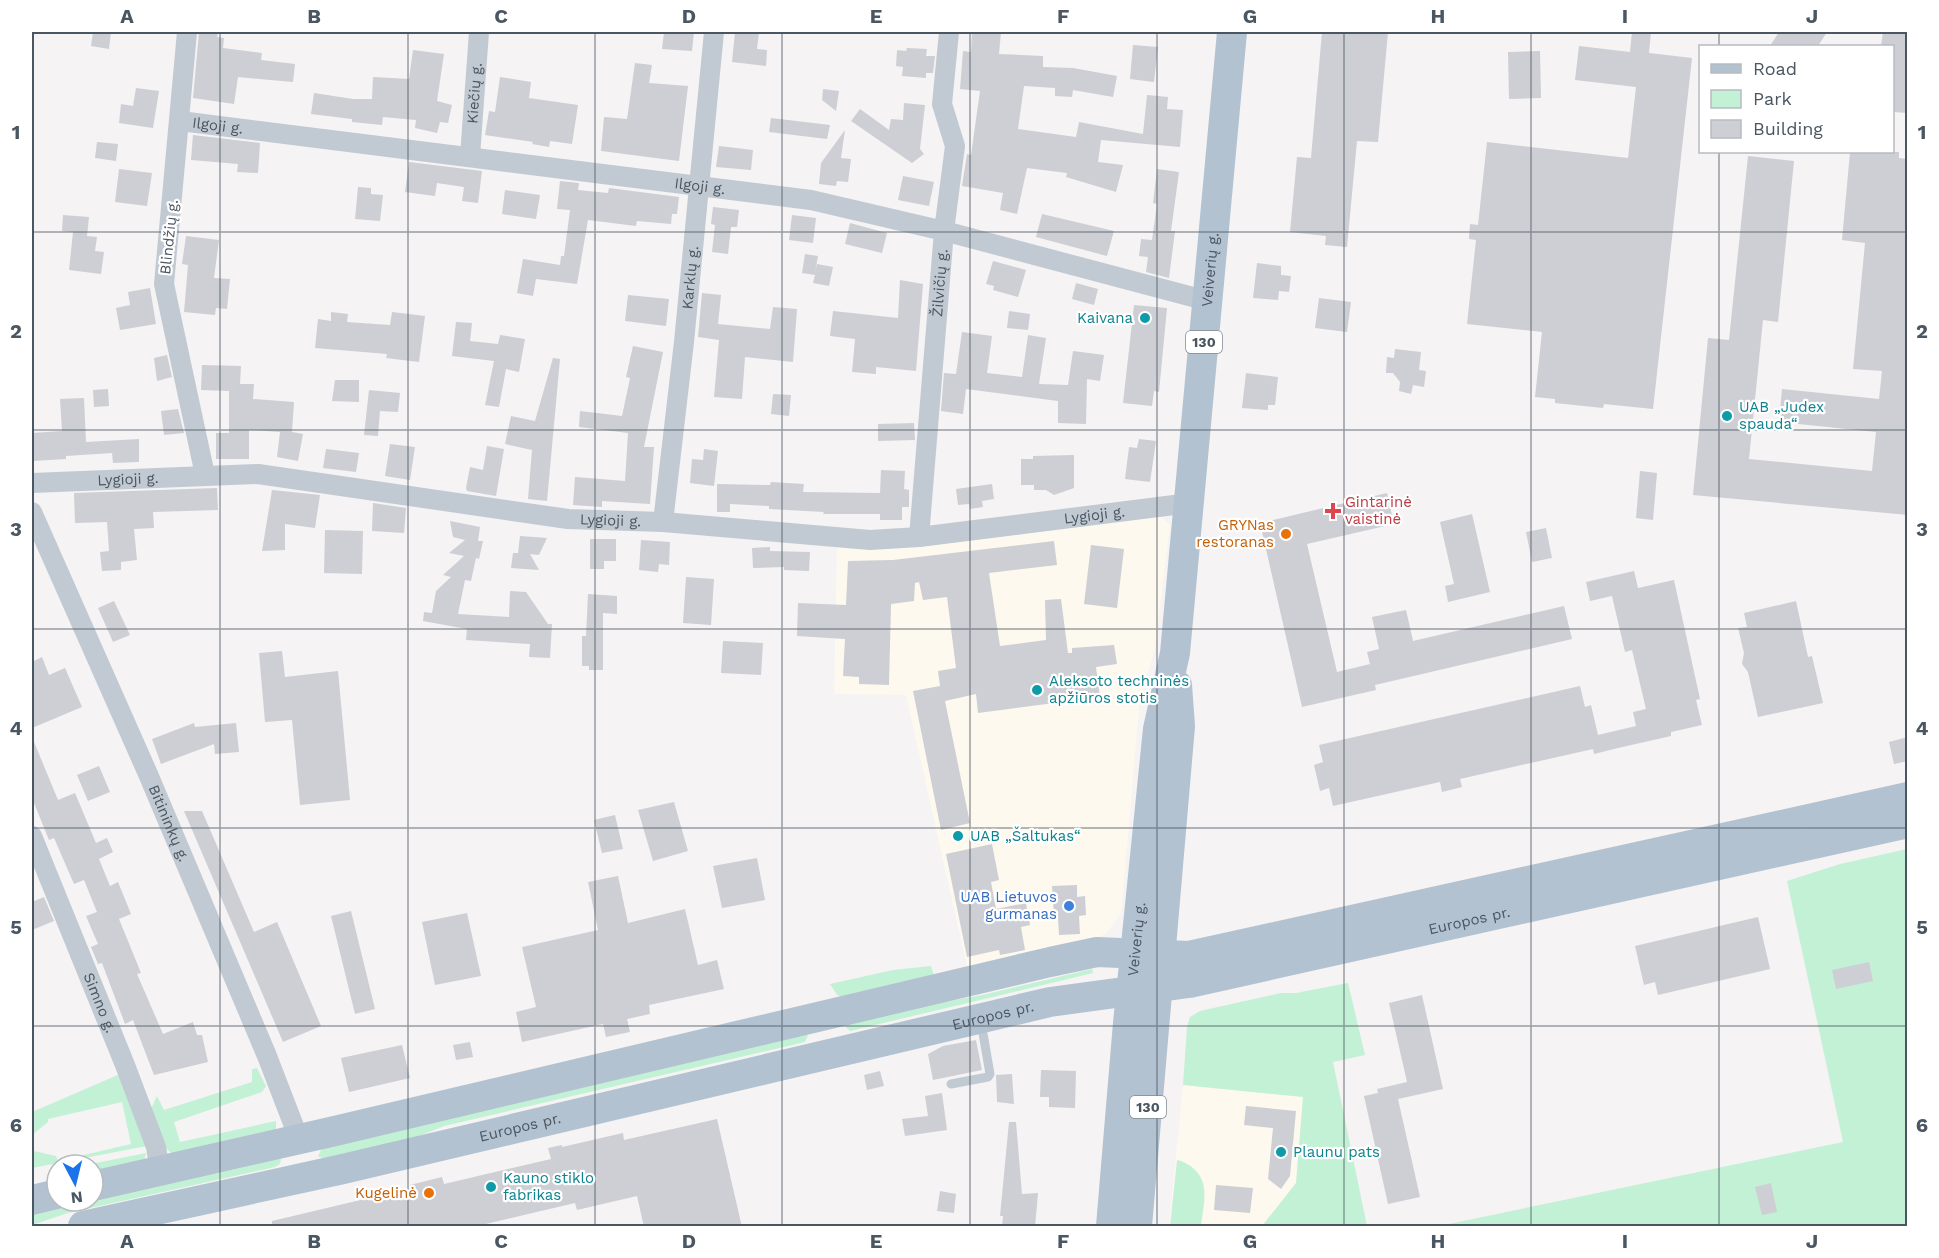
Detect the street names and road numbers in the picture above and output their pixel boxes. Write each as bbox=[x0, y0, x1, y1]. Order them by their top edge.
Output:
street label: Kiečių g. bbox=[463, 62, 486, 124]
street label: Ilgoji g. bbox=[191, 114, 244, 138]
street label: Ilgoji g. bbox=[673, 174, 726, 198]
street label: Blindžių g. bbox=[156, 199, 182, 275]
street label: Veiverių g. bbox=[1198, 232, 1223, 308]
street label: Karklų g. bbox=[678, 245, 702, 310]
street label: Žilvičių g. bbox=[928, 248, 952, 318]
road number: 130 bbox=[1186, 331, 1222, 353]
street label: Lygioji g. bbox=[97, 469, 159, 489]
street label: Lygioji g. bbox=[1063, 502, 1126, 528]
street label: Lygioji g. bbox=[580, 510, 642, 530]
street label: Bitininkų g. bbox=[145, 782, 193, 864]
street label: Veiverių g. bbox=[1124, 901, 1149, 977]
street label: Europos pr. bbox=[1427, 903, 1512, 938]
street label: Simno g. bbox=[79, 970, 120, 1035]
street label: Europos pr. bbox=[950, 997, 1036, 1034]
road number: 130 bbox=[1130, 1096, 1166, 1118]
street label: Europos pr. bbox=[477, 1109, 563, 1146]

